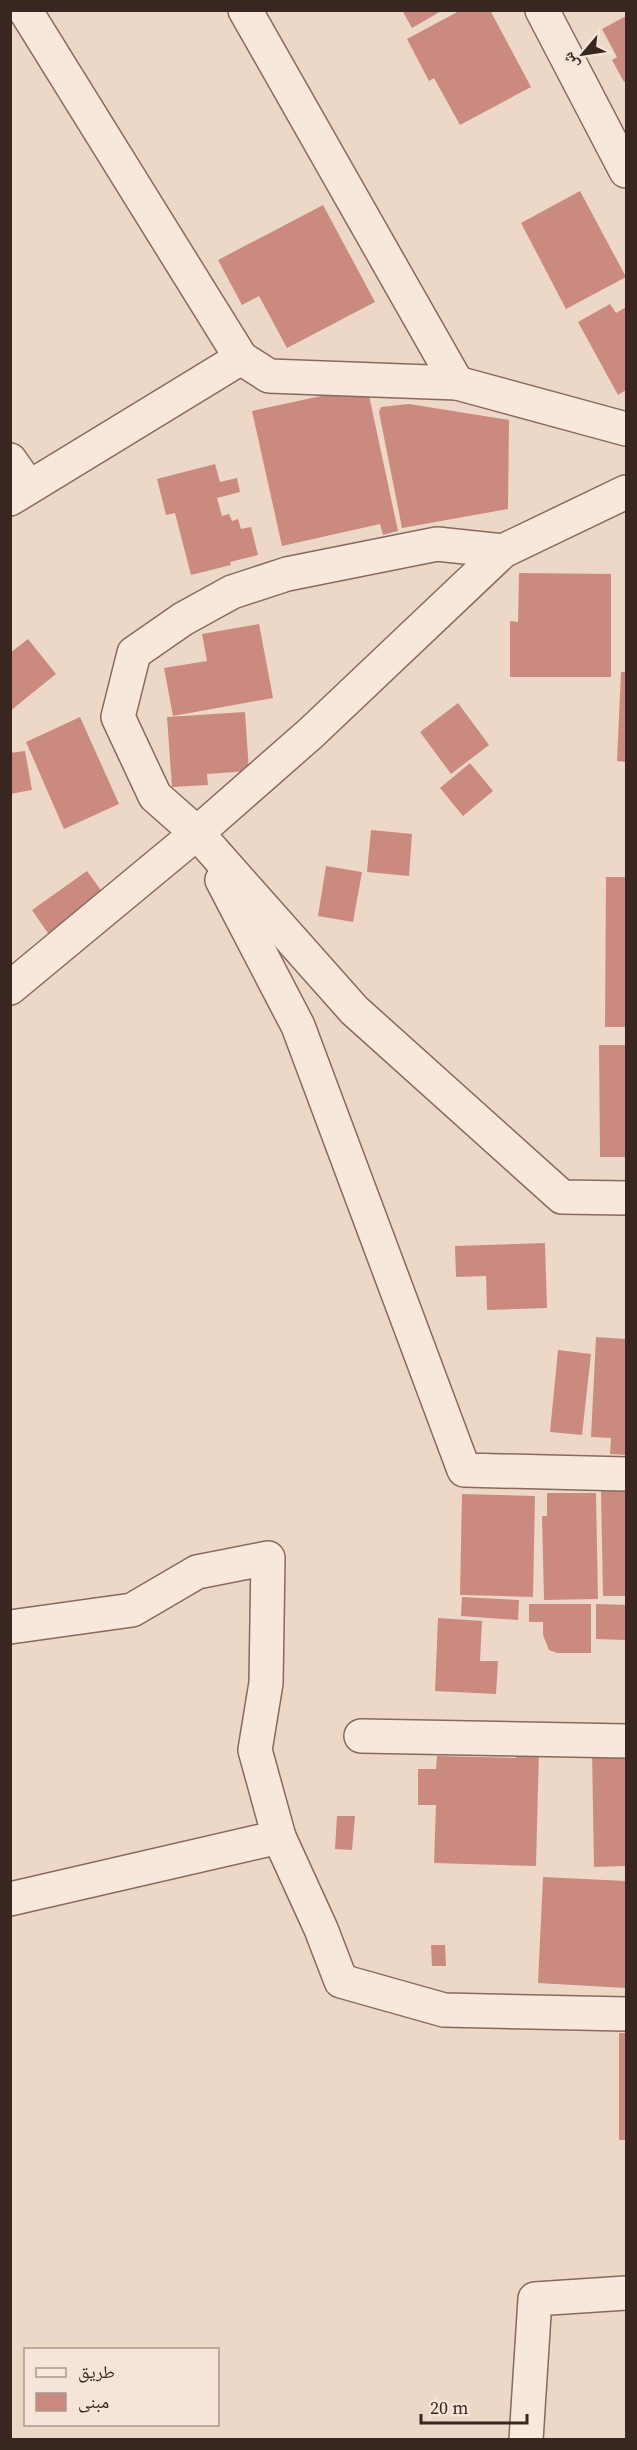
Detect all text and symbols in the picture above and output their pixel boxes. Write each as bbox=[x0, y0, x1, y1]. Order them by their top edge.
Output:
north arrow bbox=[553, 24, 613, 84]
text: ش bbox=[556, 48, 584, 74]
legend bbox=[24, 2348, 219, 2426]
text: طريق bbox=[78, 2359, 115, 2384]
scale bar bbox=[421, 2387, 528, 2425]
text: مبنى bbox=[78, 2389, 109, 2414]
text: 20 m bbox=[430, 2395, 468, 2420]

